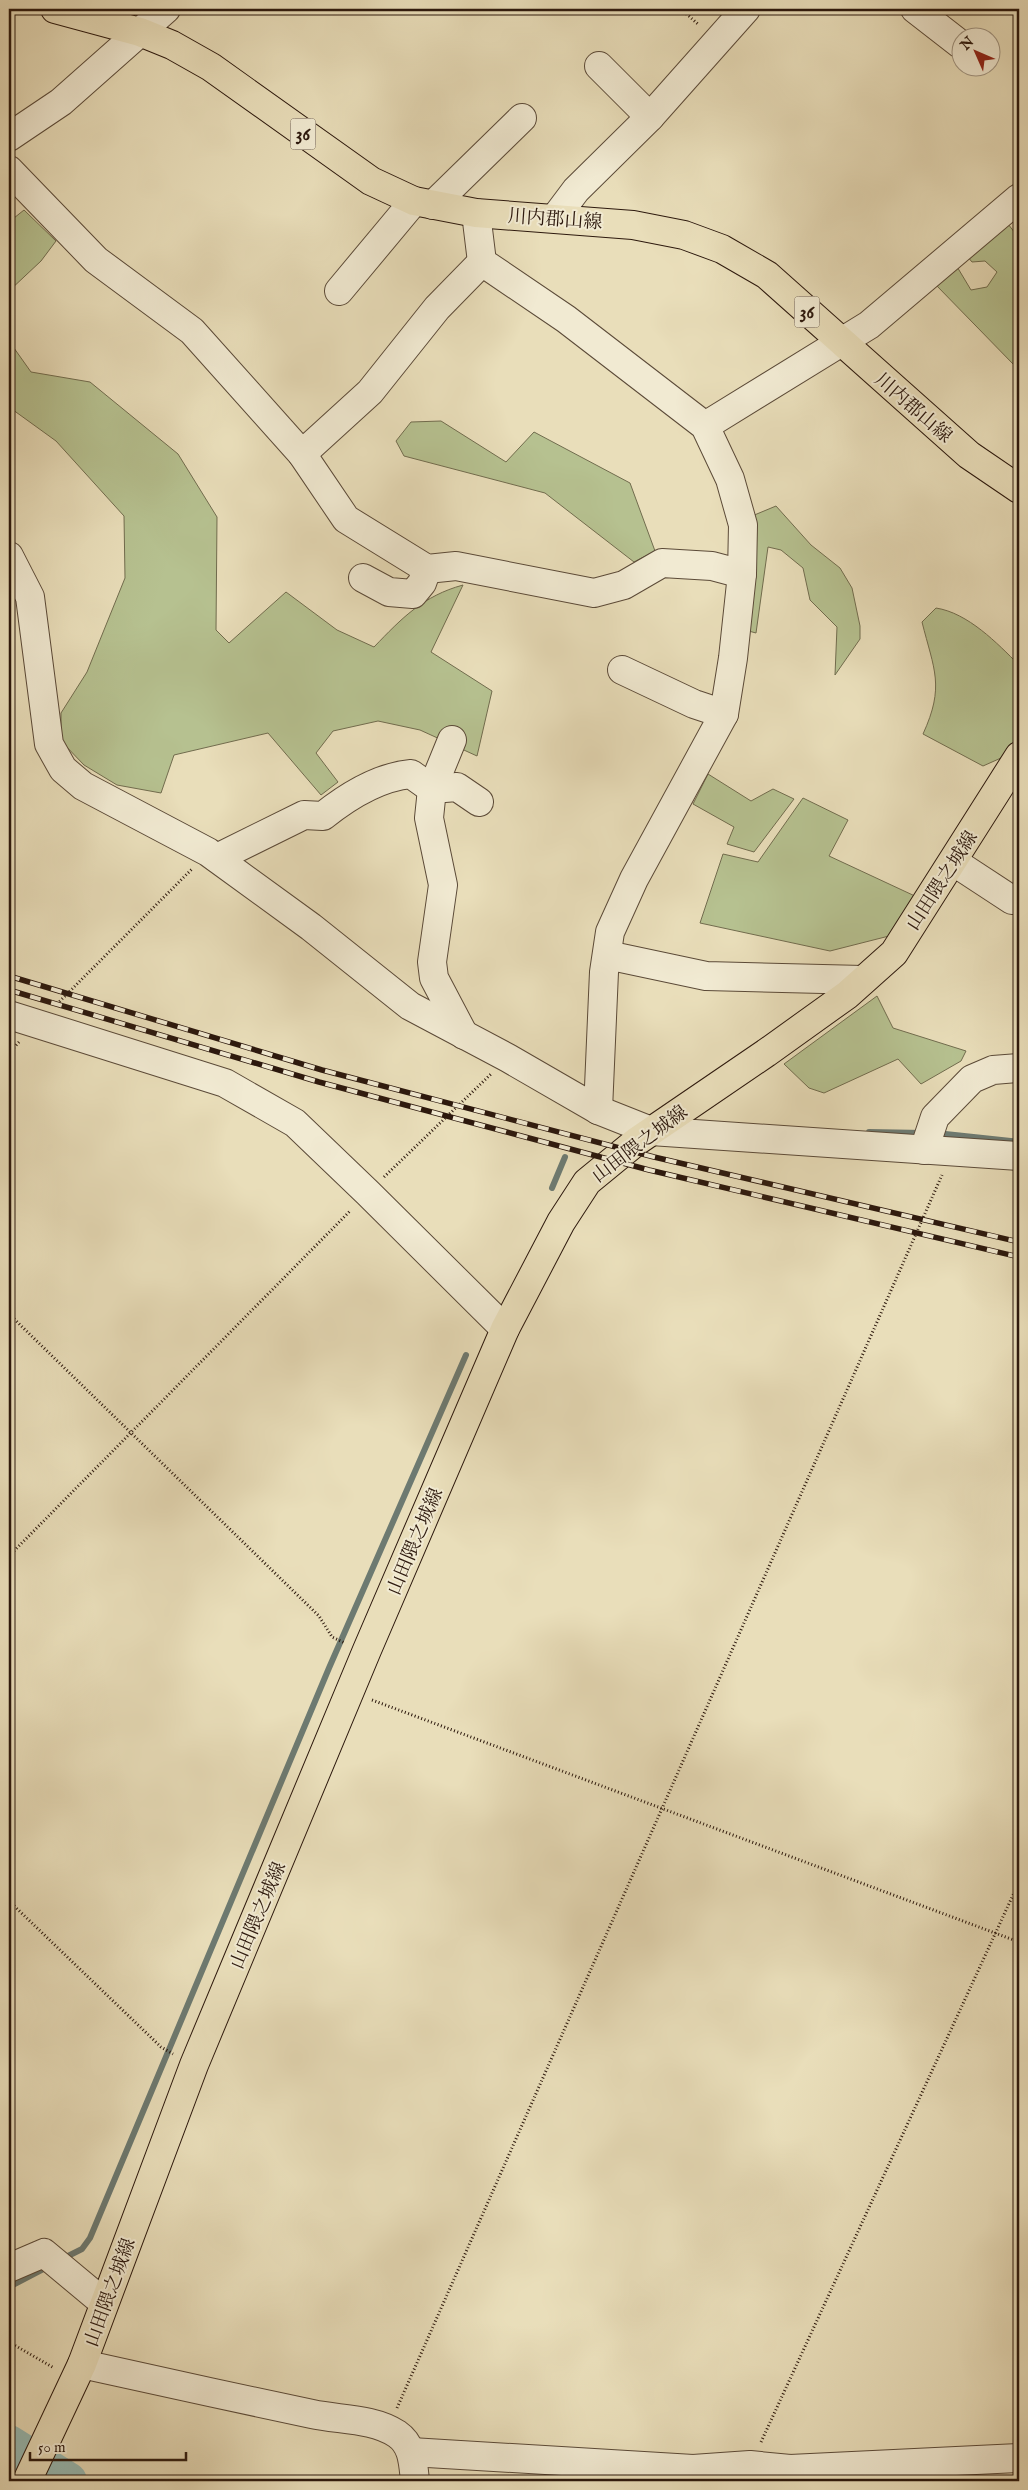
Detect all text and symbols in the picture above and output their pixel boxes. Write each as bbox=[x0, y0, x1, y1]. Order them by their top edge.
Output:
north arrow bbox=[950, 28, 1000, 78]
text: N bbox=[956, 33, 978, 55]
road number: 36 bbox=[290, 118, 316, 150]
street label: 川内郡山線 bbox=[507, 205, 603, 235]
road number: 36 bbox=[794, 296, 820, 328]
street label: 川内郡山線 bbox=[869, 368, 956, 449]
street label: 山田隈之城線 bbox=[902, 827, 984, 935]
street label: 山田隈之城線 bbox=[587, 1101, 693, 1188]
street label: 山田隈之城線 bbox=[383, 1485, 449, 1599]
street label: 山田隈之城線 bbox=[226, 1859, 292, 1973]
street label: 山田隈之城線 bbox=[80, 2235, 142, 2350]
scale bar bbox=[30, 2430, 186, 2462]
text: 50 m bbox=[38, 2438, 66, 2457]

